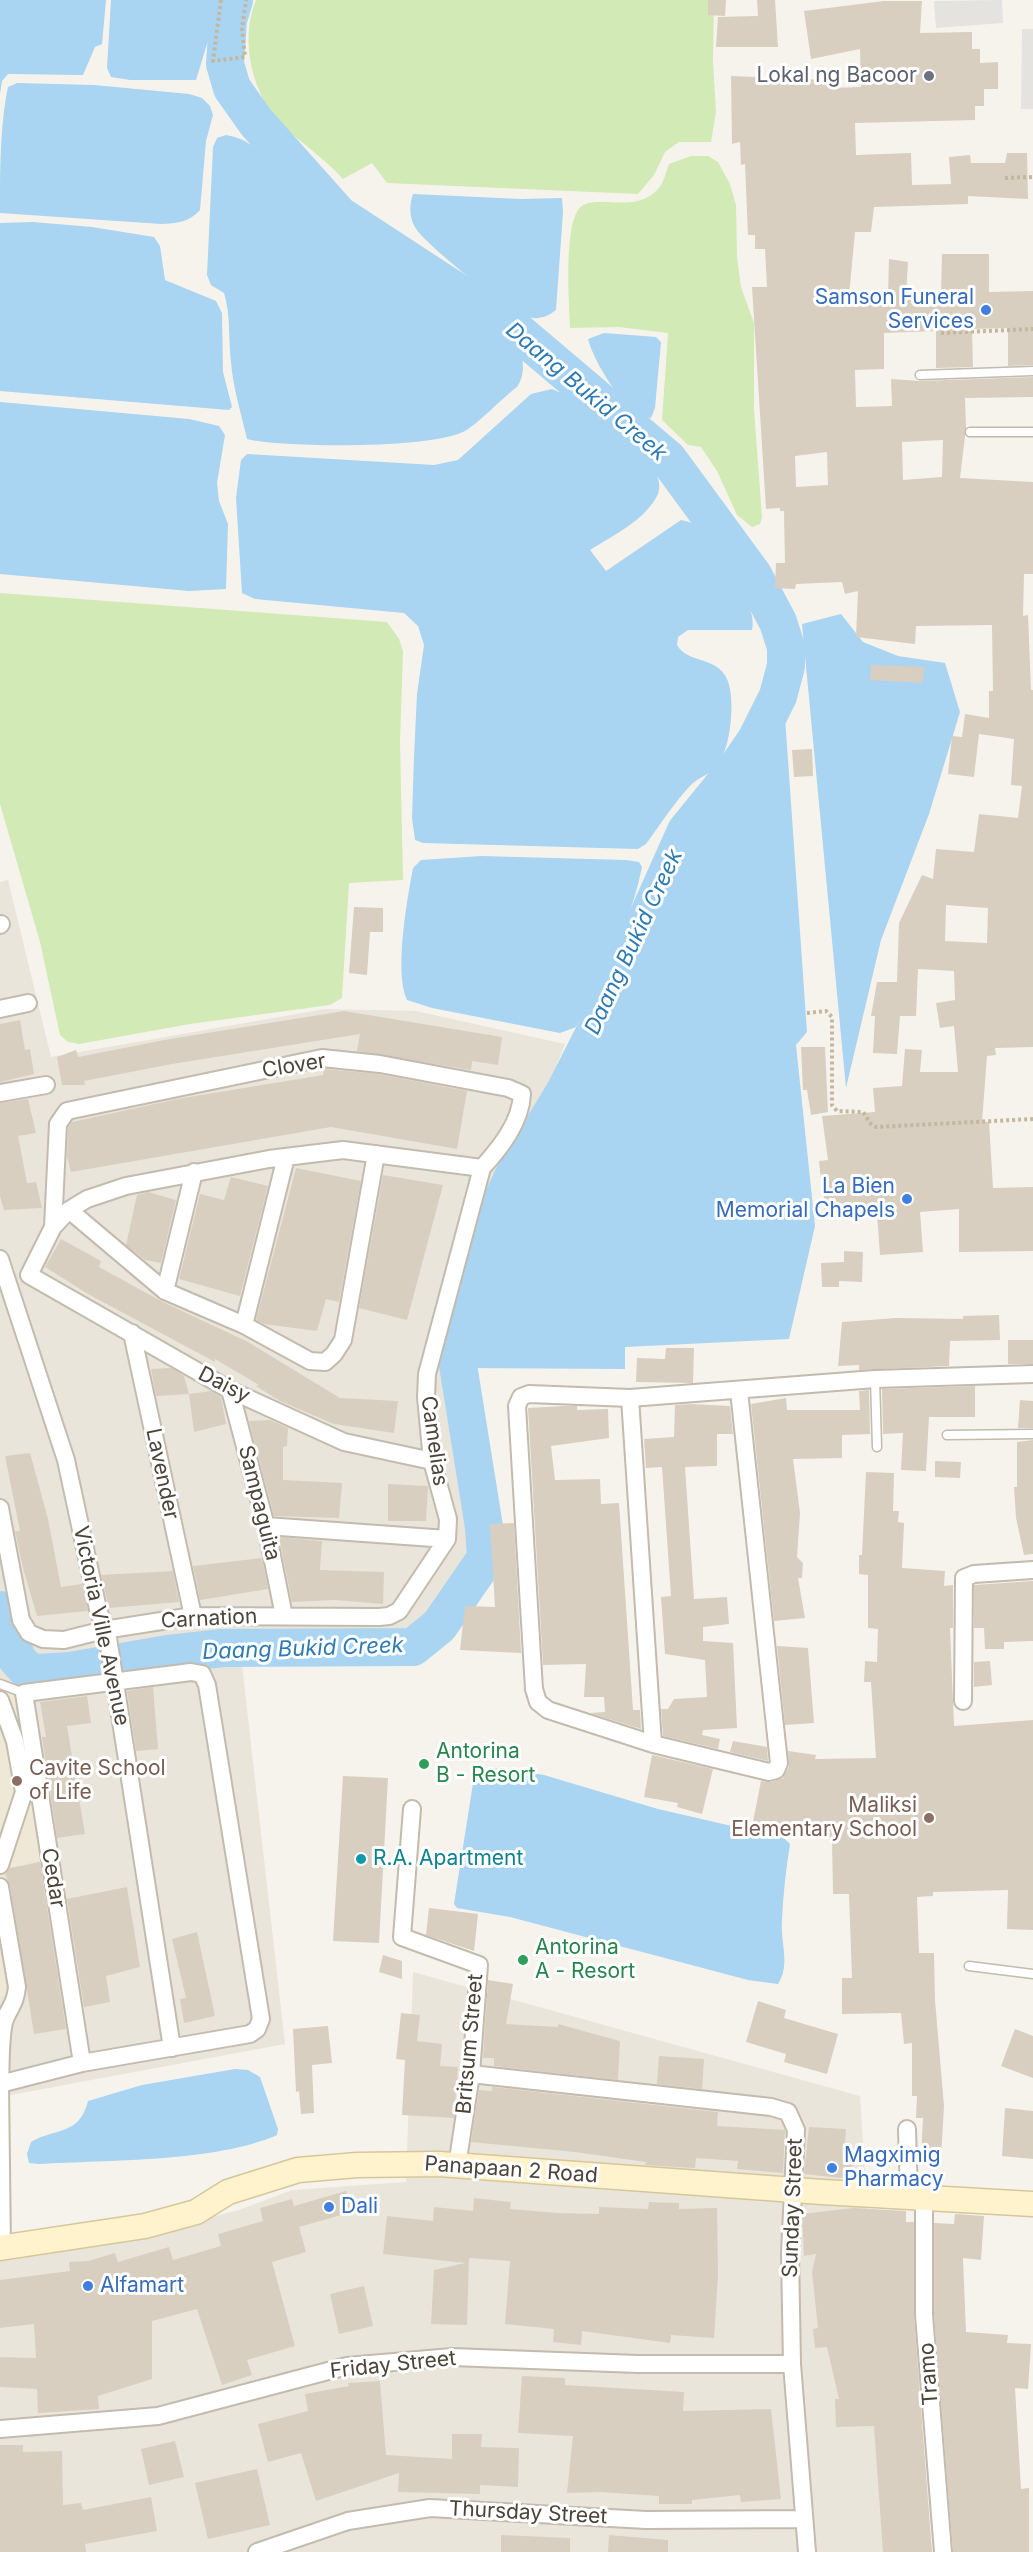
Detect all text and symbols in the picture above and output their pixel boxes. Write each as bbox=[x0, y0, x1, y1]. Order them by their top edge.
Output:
place label: Lokal ng Bacoor bbox=[756, 63, 917, 89]
marker: Lokal ng Bacoor bbox=[922, 69, 936, 83]
place label: Samson Funeral Services bbox=[815, 285, 974, 335]
marker: Samson Funeral Services bbox=[979, 303, 993, 317]
water label: Daang Bukid Creek bbox=[500, 317, 672, 467]
water label: Daang Bukid Creek bbox=[579, 845, 689, 1039]
street label: Clover bbox=[260, 1049, 328, 1083]
place label: La Bien Memorial Chapels bbox=[716, 1174, 895, 1224]
marker: La Bien Memorial Chapels bbox=[900, 1192, 914, 1206]
street label: Daisy bbox=[194, 1361, 254, 1409]
street label: Camelias bbox=[415, 1394, 453, 1488]
street label: Lavender bbox=[140, 1426, 184, 1522]
street label: Sampaguita bbox=[233, 1443, 285, 1563]
street label: Victoria Ville Avenue bbox=[68, 1524, 134, 1728]
street label: Carnation bbox=[160, 1604, 258, 1634]
water label: Daang Bukid Creek bbox=[202, 1632, 404, 1666]
place label: Antorina B - Resort bbox=[436, 1739, 535, 1789]
place label: Cavite School of Life bbox=[29, 1756, 166, 1806]
marker: Antorina B - Resort bbox=[417, 1757, 431, 1771]
marker: Cavite School of Life bbox=[10, 1774, 24, 1788]
place label: Maliksi Elementary School bbox=[731, 1793, 917, 1843]
marker: Maliksi Elementary School bbox=[922, 1811, 936, 1825]
street label: Cedar bbox=[36, 1846, 70, 1910]
place label: R.A. Apartment bbox=[373, 1846, 523, 1872]
marker: R.A. Apartment bbox=[354, 1852, 368, 1866]
place label: Antorina A - Resort bbox=[535, 1935, 635, 1985]
marker: Antorina A - Resort bbox=[516, 1953, 530, 1967]
street label: Britsum Street bbox=[451, 1973, 489, 2115]
street label: Sunday Street bbox=[778, 2138, 808, 2278]
place label: Magximig Pharmacy bbox=[844, 2143, 943, 2193]
street label: Panapaan 2 Road bbox=[423, 2151, 599, 2189]
marker: Magximig Pharmacy bbox=[825, 2161, 839, 2175]
place label: Dali bbox=[341, 2194, 378, 2220]
marker: Dali bbox=[322, 2200, 336, 2214]
place label: Alfamart bbox=[100, 2273, 184, 2299]
marker: Alfamart bbox=[81, 2279, 95, 2293]
street label: Tramo bbox=[914, 2342, 944, 2406]
street label: Friday Street bbox=[329, 2346, 457, 2384]
street label: Thursday Street bbox=[448, 2496, 608, 2530]

